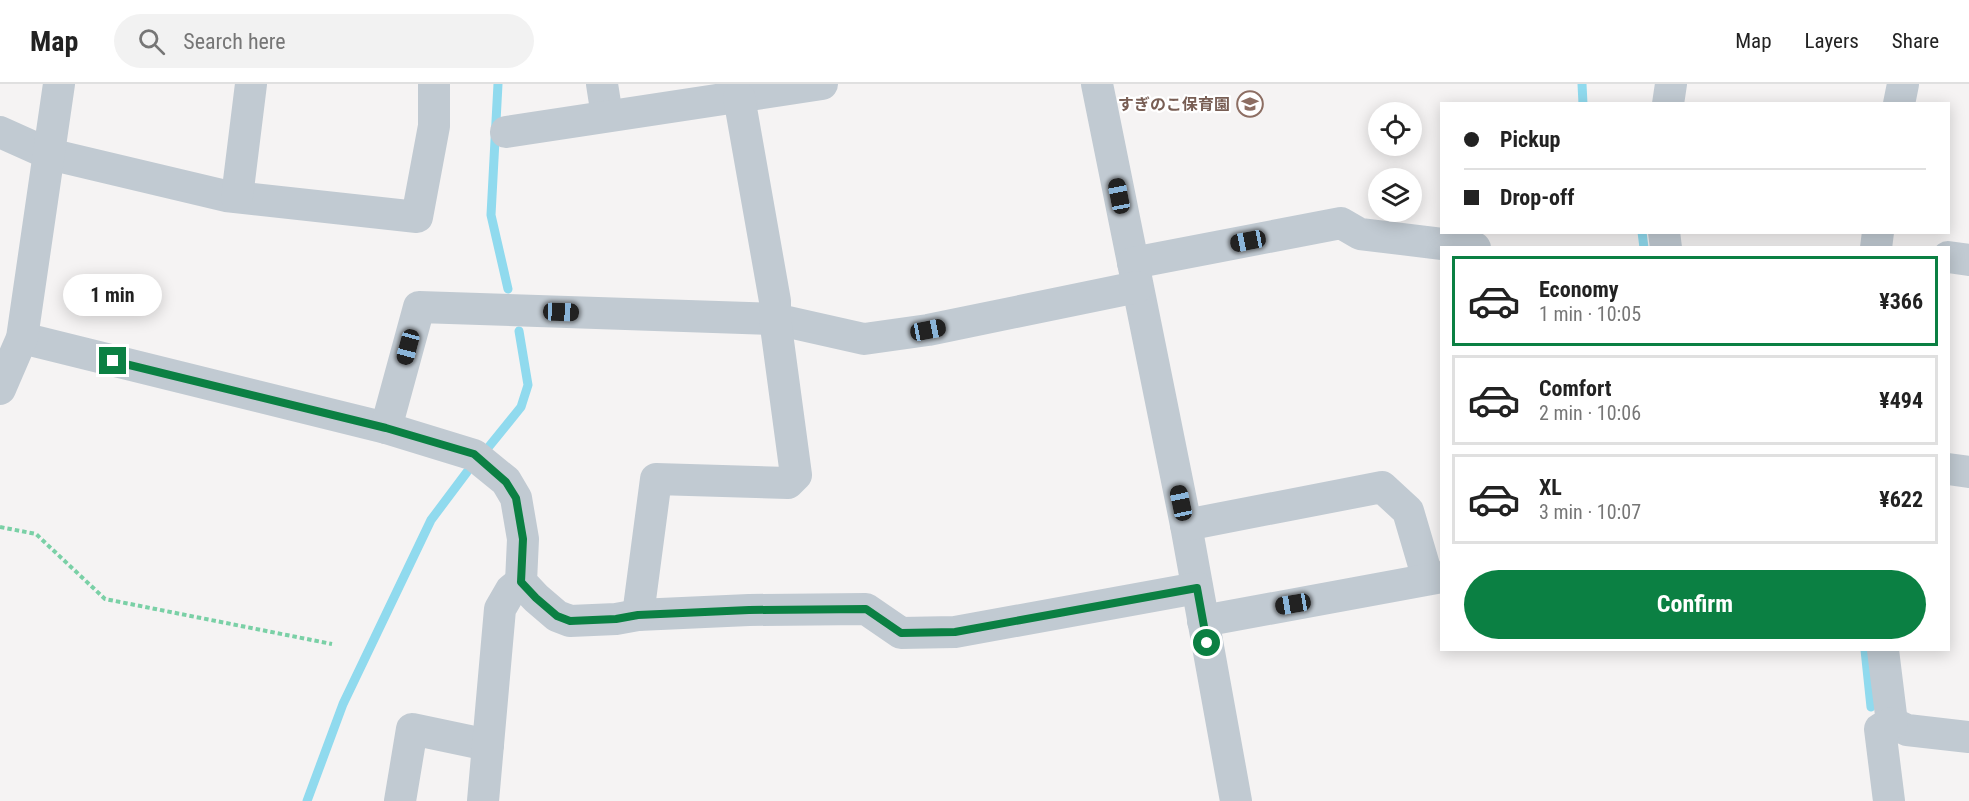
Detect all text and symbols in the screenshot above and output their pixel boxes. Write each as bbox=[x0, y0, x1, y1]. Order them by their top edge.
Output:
search box bbox=[114, 14, 534, 68]
text: Map bbox=[30, 25, 78, 58]
icon: search bbox=[135, 25, 168, 58]
text: Search here bbox=[183, 29, 286, 54]
text: Map bbox=[1735, 29, 1772, 53]
text: Layers bbox=[1805, 29, 1859, 53]
text: Share bbox=[1892, 29, 1939, 53]
school or university icon: すぎのこ保育園 bbox=[1235, 89, 1265, 119]
place label: すぎのこ保育園 bbox=[1118, 95, 1230, 114]
map controls bbox=[1368, 102, 1422, 222]
button: locate bbox=[1368, 102, 1422, 156]
text: Pickup bbox=[1500, 127, 1560, 152]
button: layers bbox=[1368, 168, 1422, 222]
car bbox=[1107, 177, 1131, 215]
text: Drop-off bbox=[1500, 185, 1574, 210]
car bbox=[1229, 229, 1267, 253]
callout: 1 min bbox=[63, 274, 162, 316]
icon: car bbox=[1467, 274, 1521, 328]
text: Economy bbox=[1539, 277, 1619, 302]
text: 1 min bbox=[90, 283, 135, 307]
text: ¥366 bbox=[1879, 289, 1923, 314]
car bbox=[543, 302, 579, 322]
text: 1 min · 10:05 bbox=[1539, 302, 1641, 326]
car bbox=[909, 318, 947, 342]
car bbox=[395, 327, 421, 367]
route end bbox=[99, 347, 126, 374]
icon: car bbox=[1467, 373, 1521, 427]
text: Comfort bbox=[1539, 376, 1612, 401]
text: ¥494 bbox=[1879, 388, 1923, 413]
text: 2 min · 10:06 bbox=[1539, 401, 1641, 425]
icon: car bbox=[1467, 472, 1521, 526]
text: XL bbox=[1539, 475, 1562, 500]
car bbox=[1168, 484, 1194, 522]
text: ¥622 bbox=[1879, 487, 1923, 512]
text: 3 min · 10:07 bbox=[1539, 500, 1641, 524]
button: Confirm bbox=[1464, 570, 1926, 639]
car bbox=[1274, 592, 1312, 616]
route start bbox=[1193, 629, 1220, 656]

